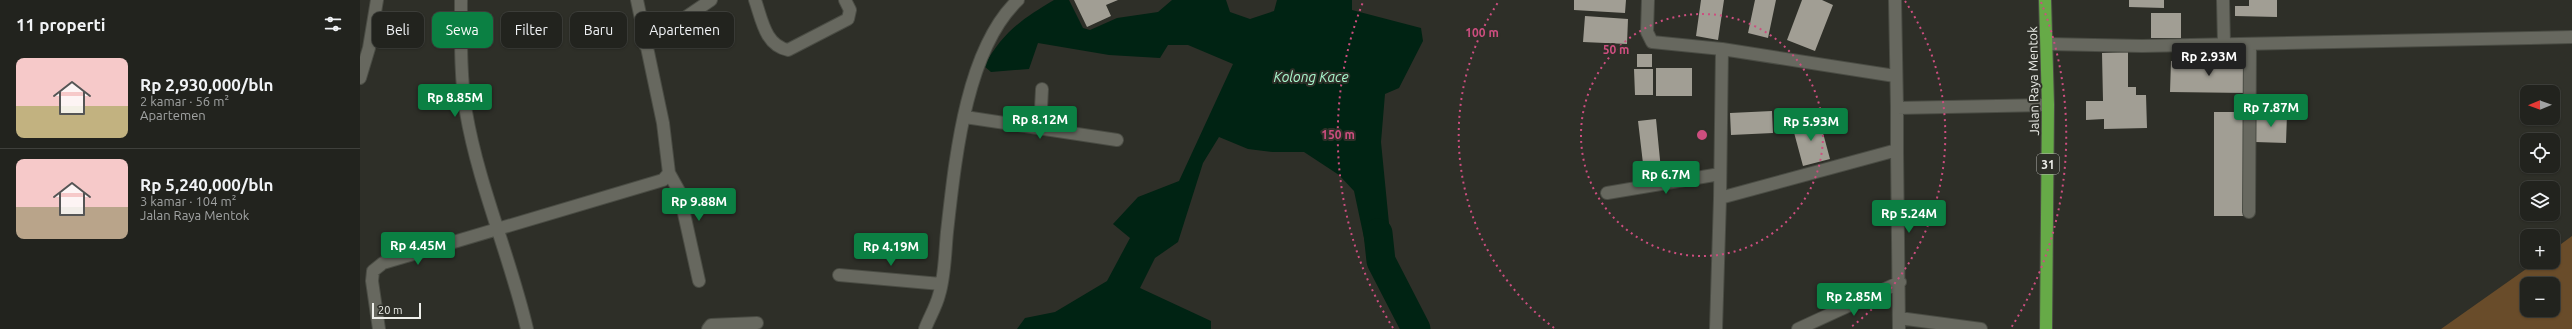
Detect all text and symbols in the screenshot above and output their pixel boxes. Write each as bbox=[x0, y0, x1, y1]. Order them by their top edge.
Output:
chip: Beli bbox=[372, 12, 424, 48]
chip: Sewa bbox=[432, 12, 493, 48]
chip: Filter bbox=[501, 12, 562, 48]
chip: Baru bbox=[570, 12, 627, 48]
chip: Apartemen bbox=[635, 12, 734, 48]
icon: filters bbox=[322, 13, 344, 35]
text: 11 properti bbox=[16, 15, 106, 34]
text: 100 m bbox=[1465, 26, 1499, 39]
street label: Jalan Raya Mentok bbox=[2025, 26, 2041, 136]
text: 50 m bbox=[1603, 43, 1629, 56]
pin: Rp 2.93M bbox=[2168, 43, 2250, 77]
text: Rp 2.93M bbox=[2181, 49, 2237, 63]
water label: Kolong Kace bbox=[1274, 69, 1348, 85]
icon: home bbox=[48, 74, 96, 122]
text: Rp 2,930,000/bln bbox=[140, 75, 274, 94]
pin: Rp 8.85M bbox=[414, 84, 496, 118]
north arrow bbox=[2520, 85, 2560, 125]
map controls bbox=[2520, 85, 2560, 317]
text: Rp 8.85M bbox=[427, 90, 483, 104]
text: 2 kamar · 56 m² bbox=[140, 94, 229, 108]
pin: Rp 7.87M bbox=[2230, 94, 2312, 128]
text: Rp 7.87M bbox=[2243, 100, 2299, 114]
pin: Rp 8.12M bbox=[999, 106, 1081, 140]
text: Apartemen bbox=[140, 108, 206, 122]
pin: Rp 5.93M bbox=[1770, 108, 1852, 142]
text: Rp 8.12M bbox=[1012, 112, 1068, 126]
text: Rp 5.93M bbox=[1783, 114, 1839, 128]
text: 150 m bbox=[1321, 128, 1355, 141]
centre of rings bbox=[1695, 128, 1709, 142]
button: locate bbox=[2520, 133, 2560, 173]
road number: 31 bbox=[2037, 154, 2059, 174]
pin: Rp 6.7M bbox=[1629, 161, 1703, 195]
text: Rp 6.7M bbox=[1642, 167, 1690, 181]
icon: home bbox=[48, 175, 96, 223]
text: Rp 5,240,000/bln bbox=[140, 175, 274, 194]
button: layers bbox=[2520, 181, 2560, 221]
pin: Rp 9.88M bbox=[658, 188, 740, 222]
text: 3 kamar · 104 m² bbox=[140, 194, 236, 208]
text: Rp 9.88M bbox=[671, 194, 727, 208]
pin: Rp 5.24M bbox=[1868, 200, 1950, 234]
text: Rp 5.24M bbox=[1881, 206, 1937, 220]
text: Jalan Raya Mentok bbox=[140, 208, 249, 222]
button: + bbox=[2520, 229, 2560, 269]
pin: Rp 4.45M bbox=[377, 232, 459, 266]
pin: Rp 4.19M bbox=[850, 233, 932, 267]
text: Rp 4.45M bbox=[390, 238, 446, 252]
text: Rp 4.19M bbox=[863, 239, 919, 253]
button: − bbox=[2520, 277, 2560, 317]
pin: Rp 2.85M bbox=[1813, 283, 1895, 317]
text: Rp 2.85M bbox=[1826, 289, 1882, 303]
scale bar bbox=[372, 301, 421, 320]
text: 20 m bbox=[378, 304, 402, 316]

